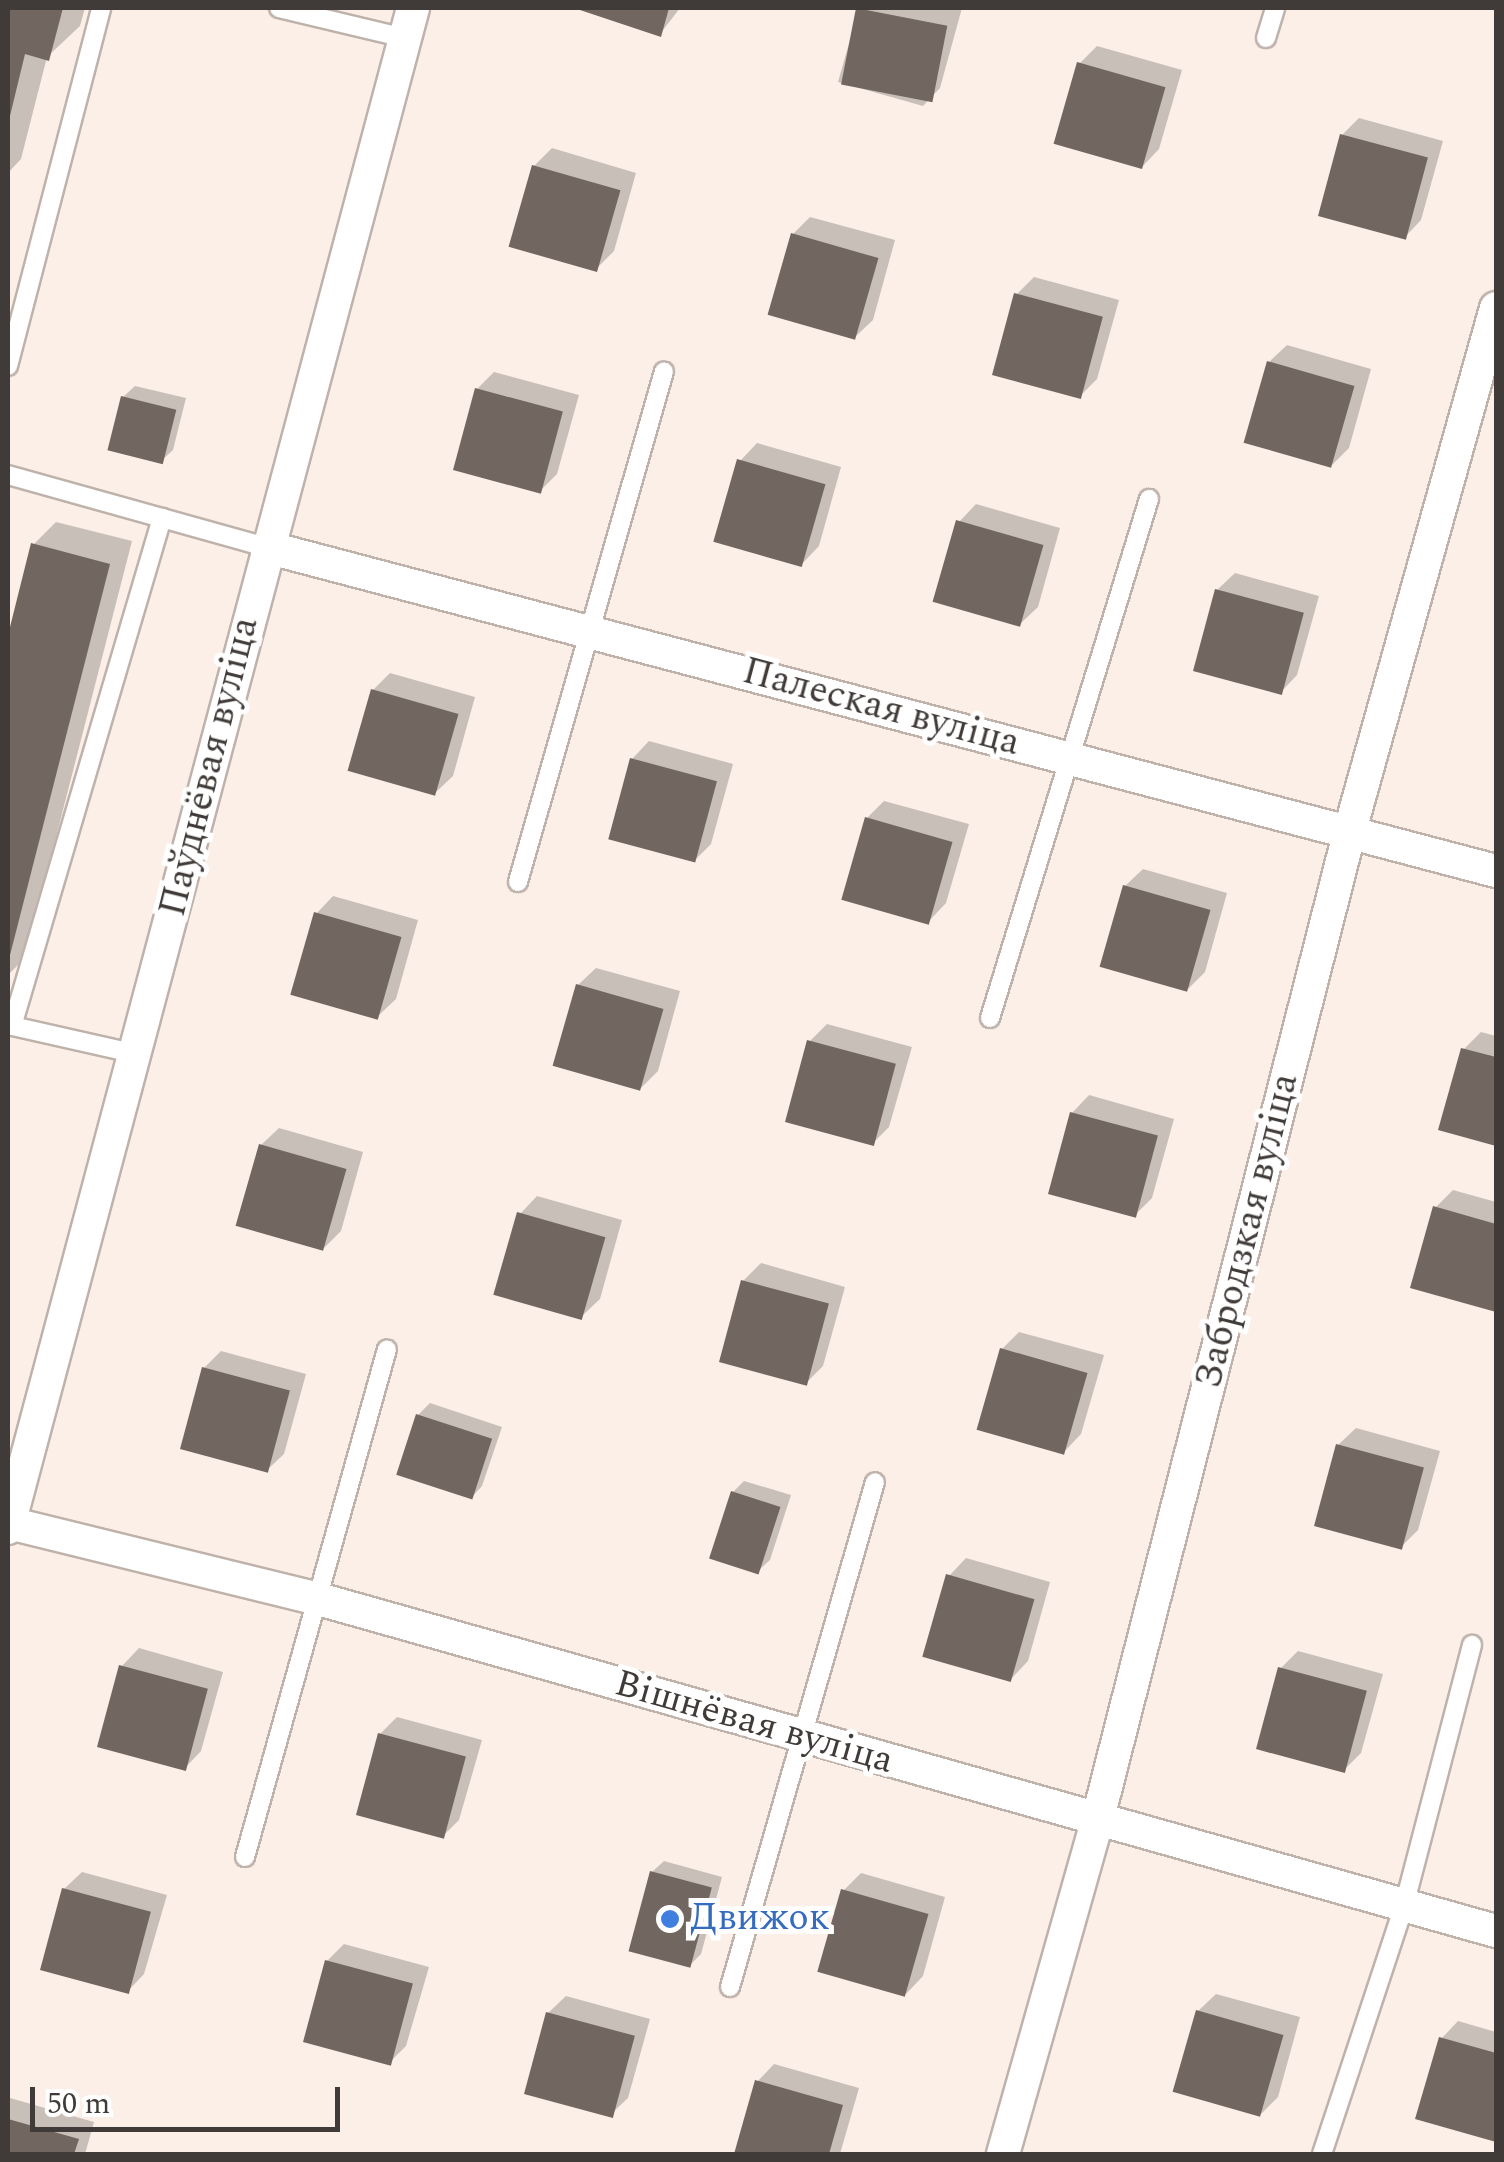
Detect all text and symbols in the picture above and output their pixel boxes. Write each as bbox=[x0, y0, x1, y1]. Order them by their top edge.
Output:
street label: Паўднёвая вуліца bbox=[151, 613, 269, 921]
street label: Палеская вуліца bbox=[737, 649, 1025, 767]
street label: Забродзкая вуліца bbox=[1187, 1069, 1309, 1393]
street label: Вішнёвая вуліца bbox=[609, 1661, 899, 1785]
place label: Движок bbox=[690, 1896, 830, 1942]
marker: Движок bbox=[659, 1908, 681, 1930]
scale bar bbox=[35, 2067, 345, 2129]
text: 50 m bbox=[47, 2081, 110, 2127]

